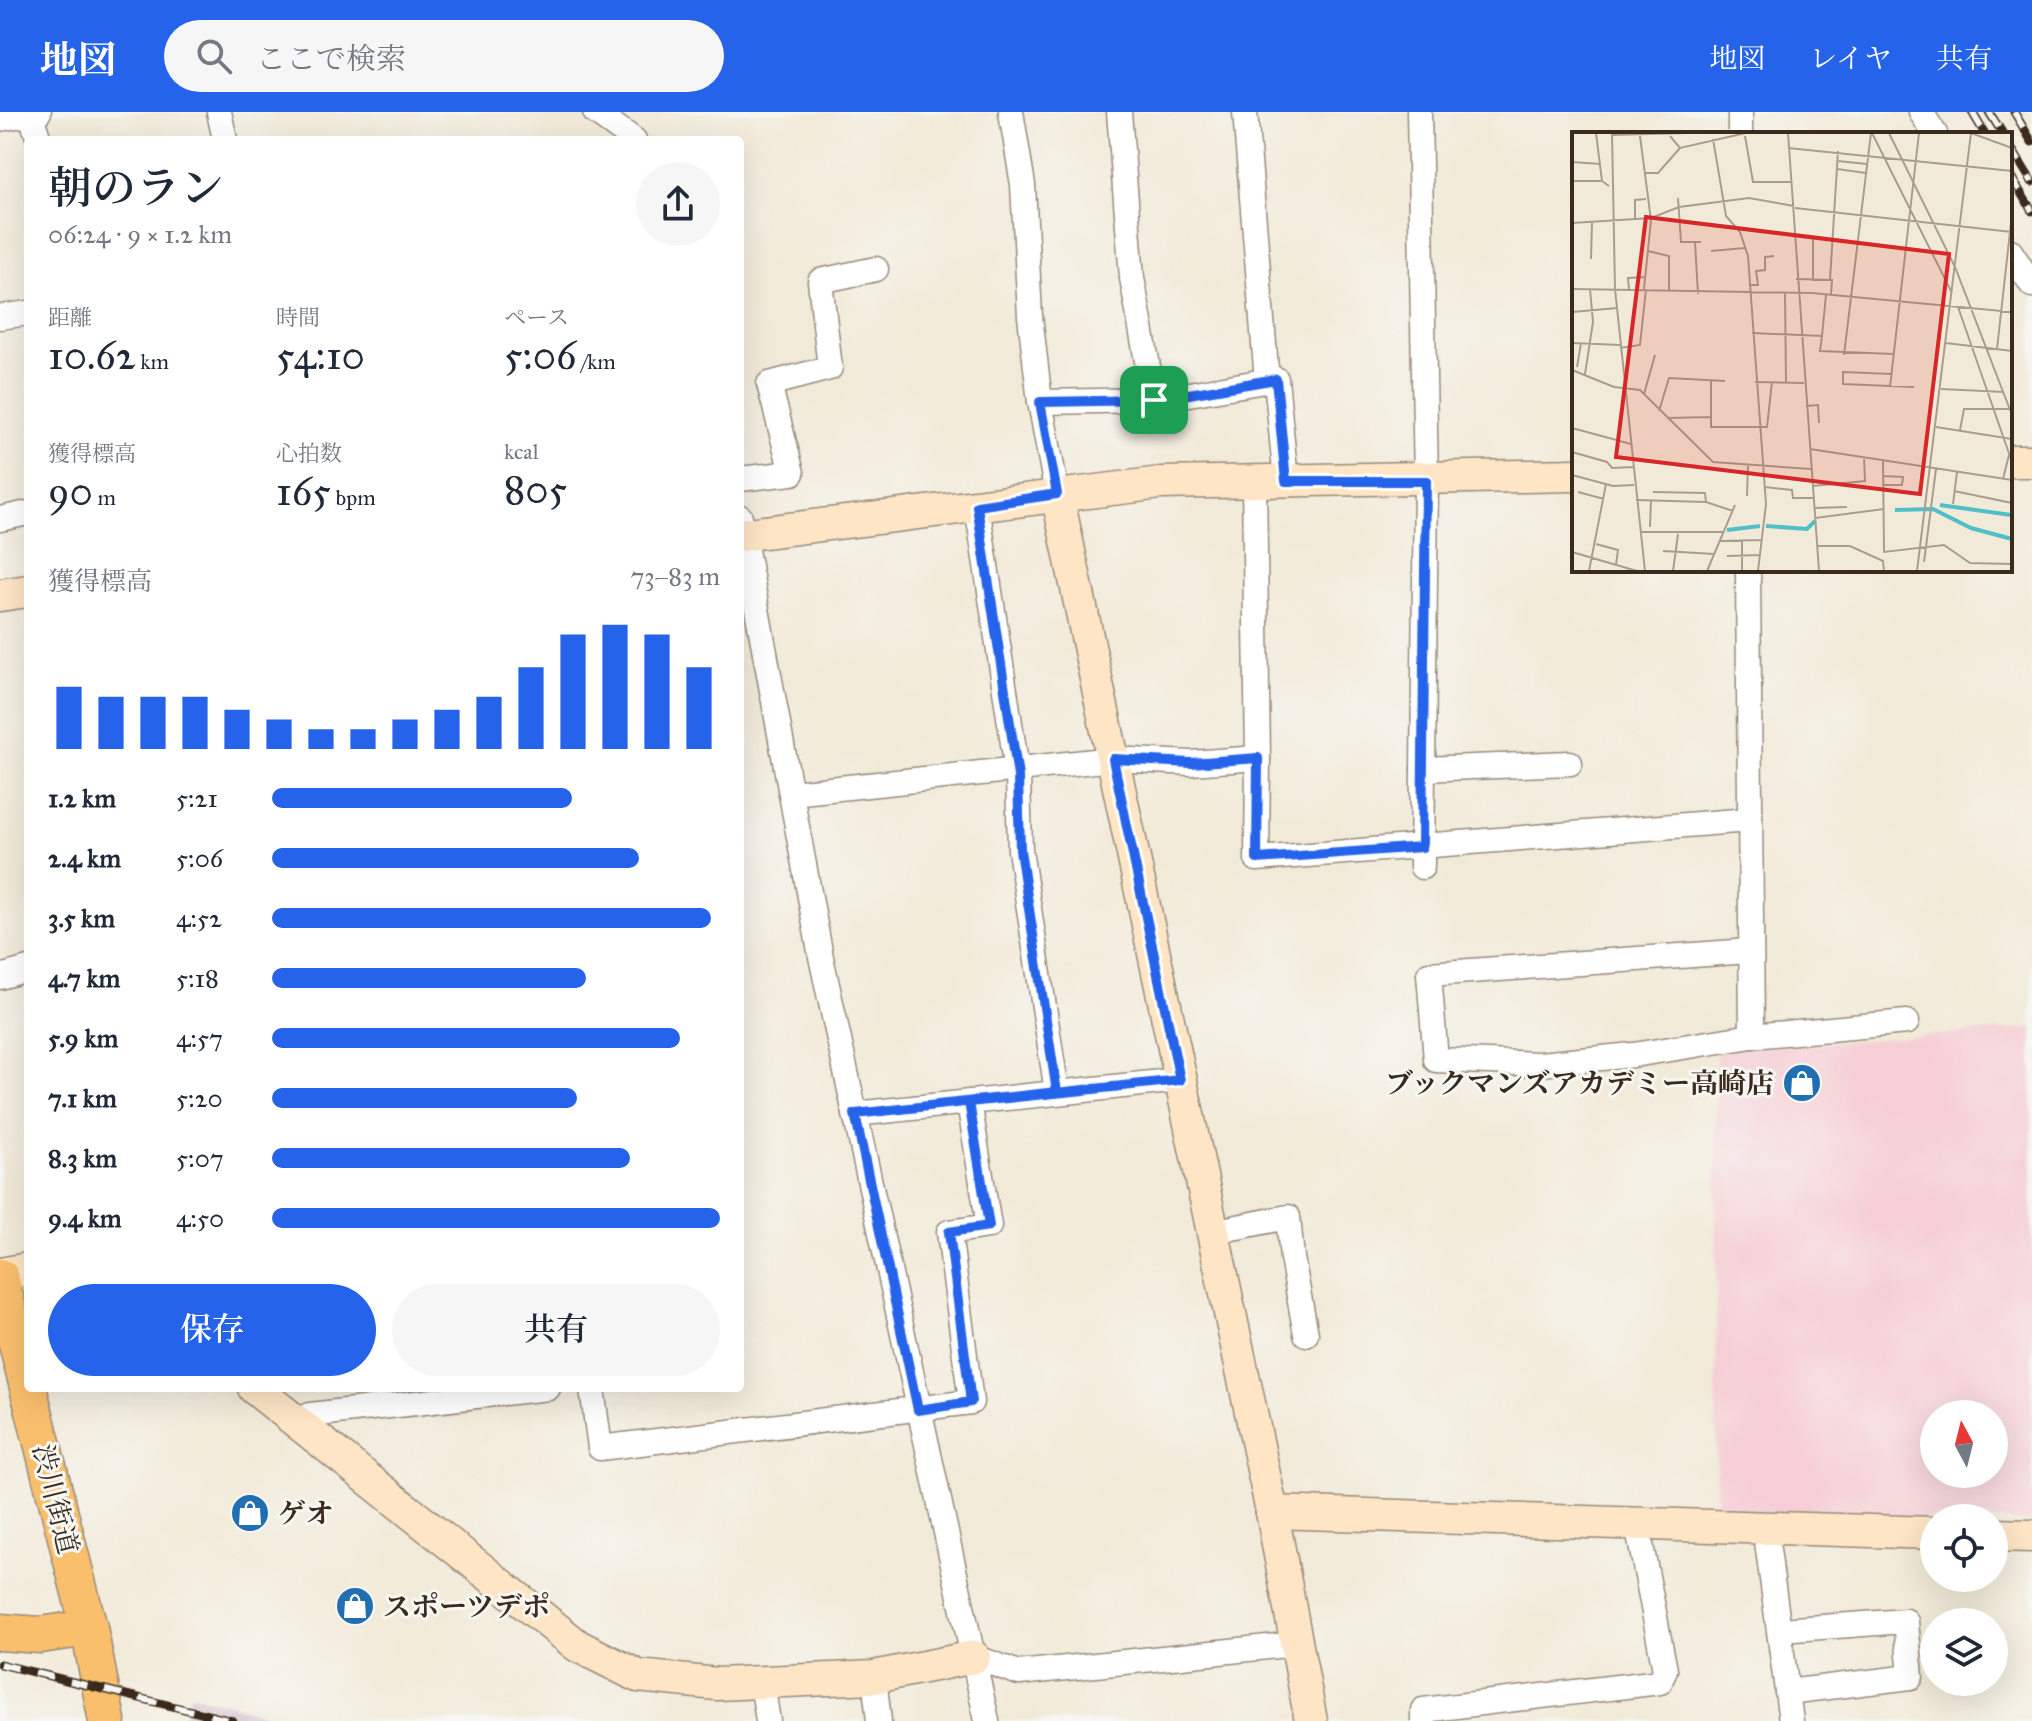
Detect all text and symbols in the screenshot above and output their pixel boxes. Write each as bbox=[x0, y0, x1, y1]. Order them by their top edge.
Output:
search box bbox=[164, 20, 724, 92]
icon: search bbox=[192, 34, 236, 78]
text: 地図 bbox=[40, 37, 116, 83]
text: ここで検索 bbox=[256, 41, 406, 77]
text: 地図 bbox=[1709, 41, 1765, 76]
text: レイヤ bbox=[1809, 41, 1892, 76]
text: 共有 bbox=[1936, 41, 1992, 76]
inset map bbox=[1572, 132, 2012, 572]
text: 朝のラン bbox=[48, 161, 224, 215]
button: share bbox=[636, 162, 720, 246]
text: 06:24 · 9 × 1.2 km bbox=[48, 218, 232, 250]
text: 距離 bbox=[48, 304, 92, 331]
text: 時間 bbox=[276, 304, 320, 331]
text: ペース bbox=[504, 304, 569, 331]
text: 10.62 bbox=[48, 331, 135, 380]
text: 54:10 bbox=[276, 331, 365, 380]
text: 5:06 bbox=[504, 331, 576, 380]
text: km bbox=[135, 348, 169, 375]
text: /km bbox=[576, 348, 616, 375]
pin bbox=[1120, 366, 1188, 434]
icon: arrive bbox=[1132, 378, 1176, 422]
text: kcal bbox=[504, 438, 539, 465]
text: 獲得標高 bbox=[48, 440, 136, 467]
text: 心拍数 bbox=[276, 440, 342, 467]
text: 805 bbox=[504, 465, 567, 514]
text: 90 bbox=[48, 467, 93, 516]
text: 165 bbox=[276, 467, 331, 516]
text: m bbox=[93, 484, 116, 511]
text: bpm bbox=[331, 484, 376, 511]
text: 73–83 m bbox=[630, 560, 720, 592]
text: 獲得標高 bbox=[48, 565, 152, 597]
text: 1.2 km bbox=[48, 782, 116, 814]
text: 5:21 bbox=[176, 782, 218, 814]
text: 2.4 km bbox=[48, 842, 121, 874]
text: 5:06 bbox=[176, 842, 223, 874]
text: 3.5 km bbox=[48, 902, 115, 934]
text: 4:52 bbox=[176, 902, 222, 934]
text: 4.7 km bbox=[48, 962, 120, 994]
text: 5:18 bbox=[176, 962, 219, 994]
text: 5.9 km bbox=[48, 1022, 118, 1054]
text: 4:57 bbox=[176, 1022, 223, 1054]
shop icon: ブックマンズアカデミー高崎店 bbox=[1781, 1062, 1823, 1104]
place label: ブックマンズアカデミー高崎店 bbox=[1385, 1066, 1774, 1101]
text: 7.1 km bbox=[48, 1082, 117, 1114]
text: 5:20 bbox=[176, 1082, 223, 1114]
text: 8.3 km bbox=[48, 1142, 117, 1174]
text: 5:07 bbox=[176, 1142, 224, 1174]
text: 9.4 km bbox=[48, 1202, 122, 1234]
text: 4:50 bbox=[176, 1202, 224, 1234]
button: 保存 bbox=[48, 1284, 376, 1376]
button: 共有 bbox=[392, 1284, 720, 1376]
north arrow bbox=[1920, 1400, 2008, 1488]
map controls bbox=[1920, 1400, 2008, 1696]
street label: 渋川街道 bbox=[25, 1441, 86, 1558]
shop icon: ゲオ bbox=[229, 1492, 271, 1534]
place label: ゲオ bbox=[278, 1496, 333, 1531]
button: locate bbox=[1920, 1504, 2008, 1592]
shop icon: スポーツデポ bbox=[334, 1585, 376, 1627]
place label: スポーツデポ bbox=[383, 1589, 550, 1624]
button: layers bbox=[1920, 1608, 2008, 1696]

